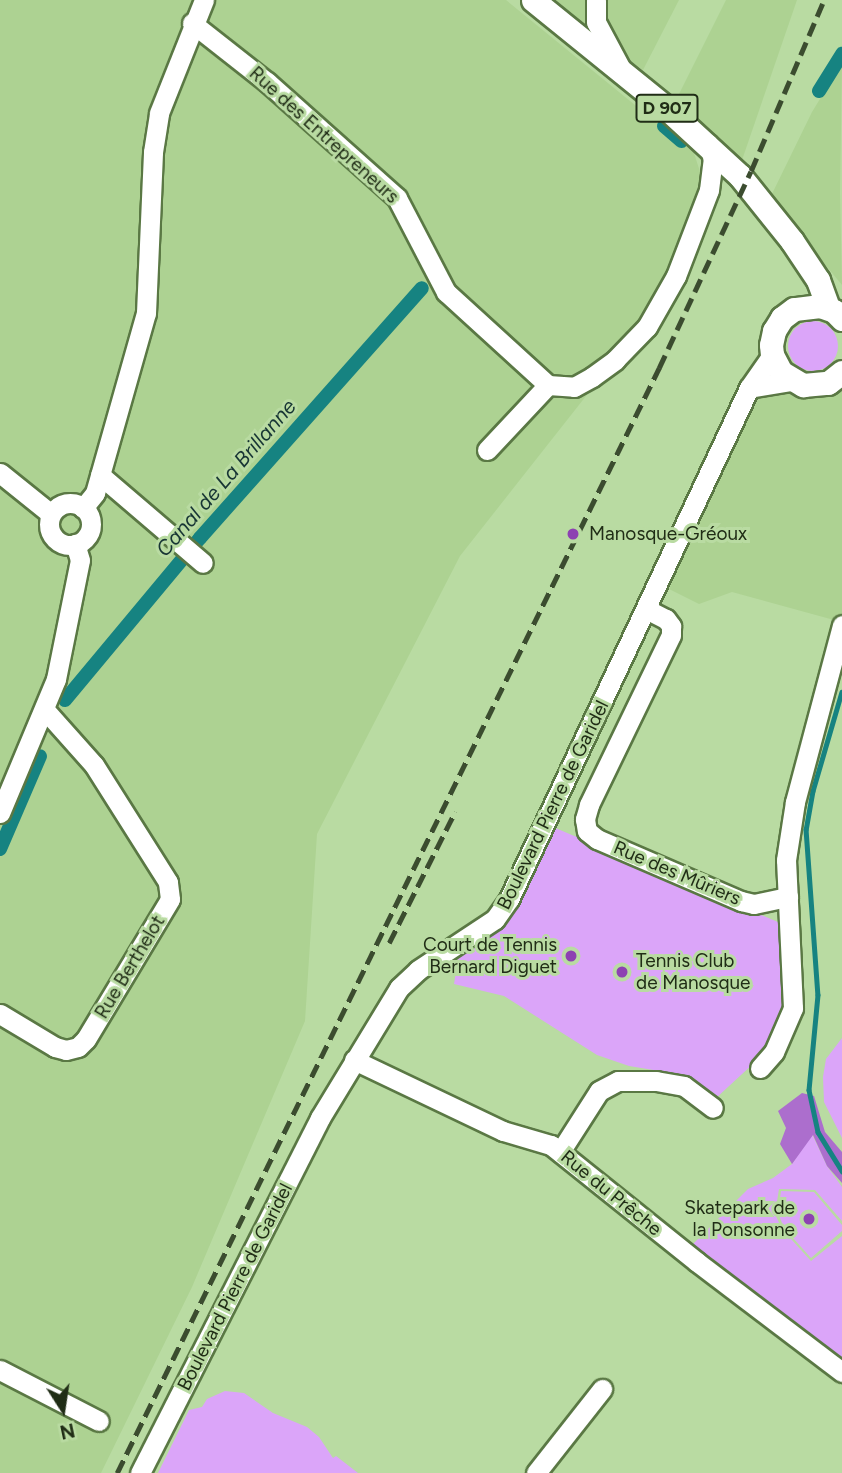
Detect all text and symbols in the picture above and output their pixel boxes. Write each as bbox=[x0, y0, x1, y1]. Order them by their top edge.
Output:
street label: Rue des Entrepreneurs bbox=[245, 62, 403, 208]
road number: D 907 bbox=[636, 94, 698, 122]
water label: Canal de La Brillanne bbox=[151, 394, 301, 562]
place label: Manosque-Gréoux bbox=[589, 523, 747, 545]
marker: Manosque-Gréoux bbox=[563, 524, 583, 544]
street label: Boulevard Pierre de Garidel bbox=[492, 697, 614, 913]
street label: Rue des Mûriers bbox=[610, 836, 744, 910]
street label: Rue Berthelot bbox=[90, 911, 170, 1023]
place label: Court de Tennis Bernard Diguet bbox=[423, 934, 557, 978]
marker: Court de Tennis Bernard Diguet bbox=[563, 948, 579, 964]
place label: Tennis Club de Manosque bbox=[636, 950, 750, 994]
marker: Tennis Club de Manosque bbox=[614, 964, 630, 980]
street label: Rue du Prêche bbox=[556, 1145, 666, 1241]
street label: Boulevard Pierre de Garidel bbox=[173, 1180, 297, 1394]
place label: Skatepark de la Ponsonne bbox=[684, 1197, 795, 1241]
marker: Skatepark de la Ponsonne bbox=[801, 1211, 817, 1227]
north arrow bbox=[28, 1375, 98, 1445]
text: N bbox=[58, 1418, 77, 1444]

